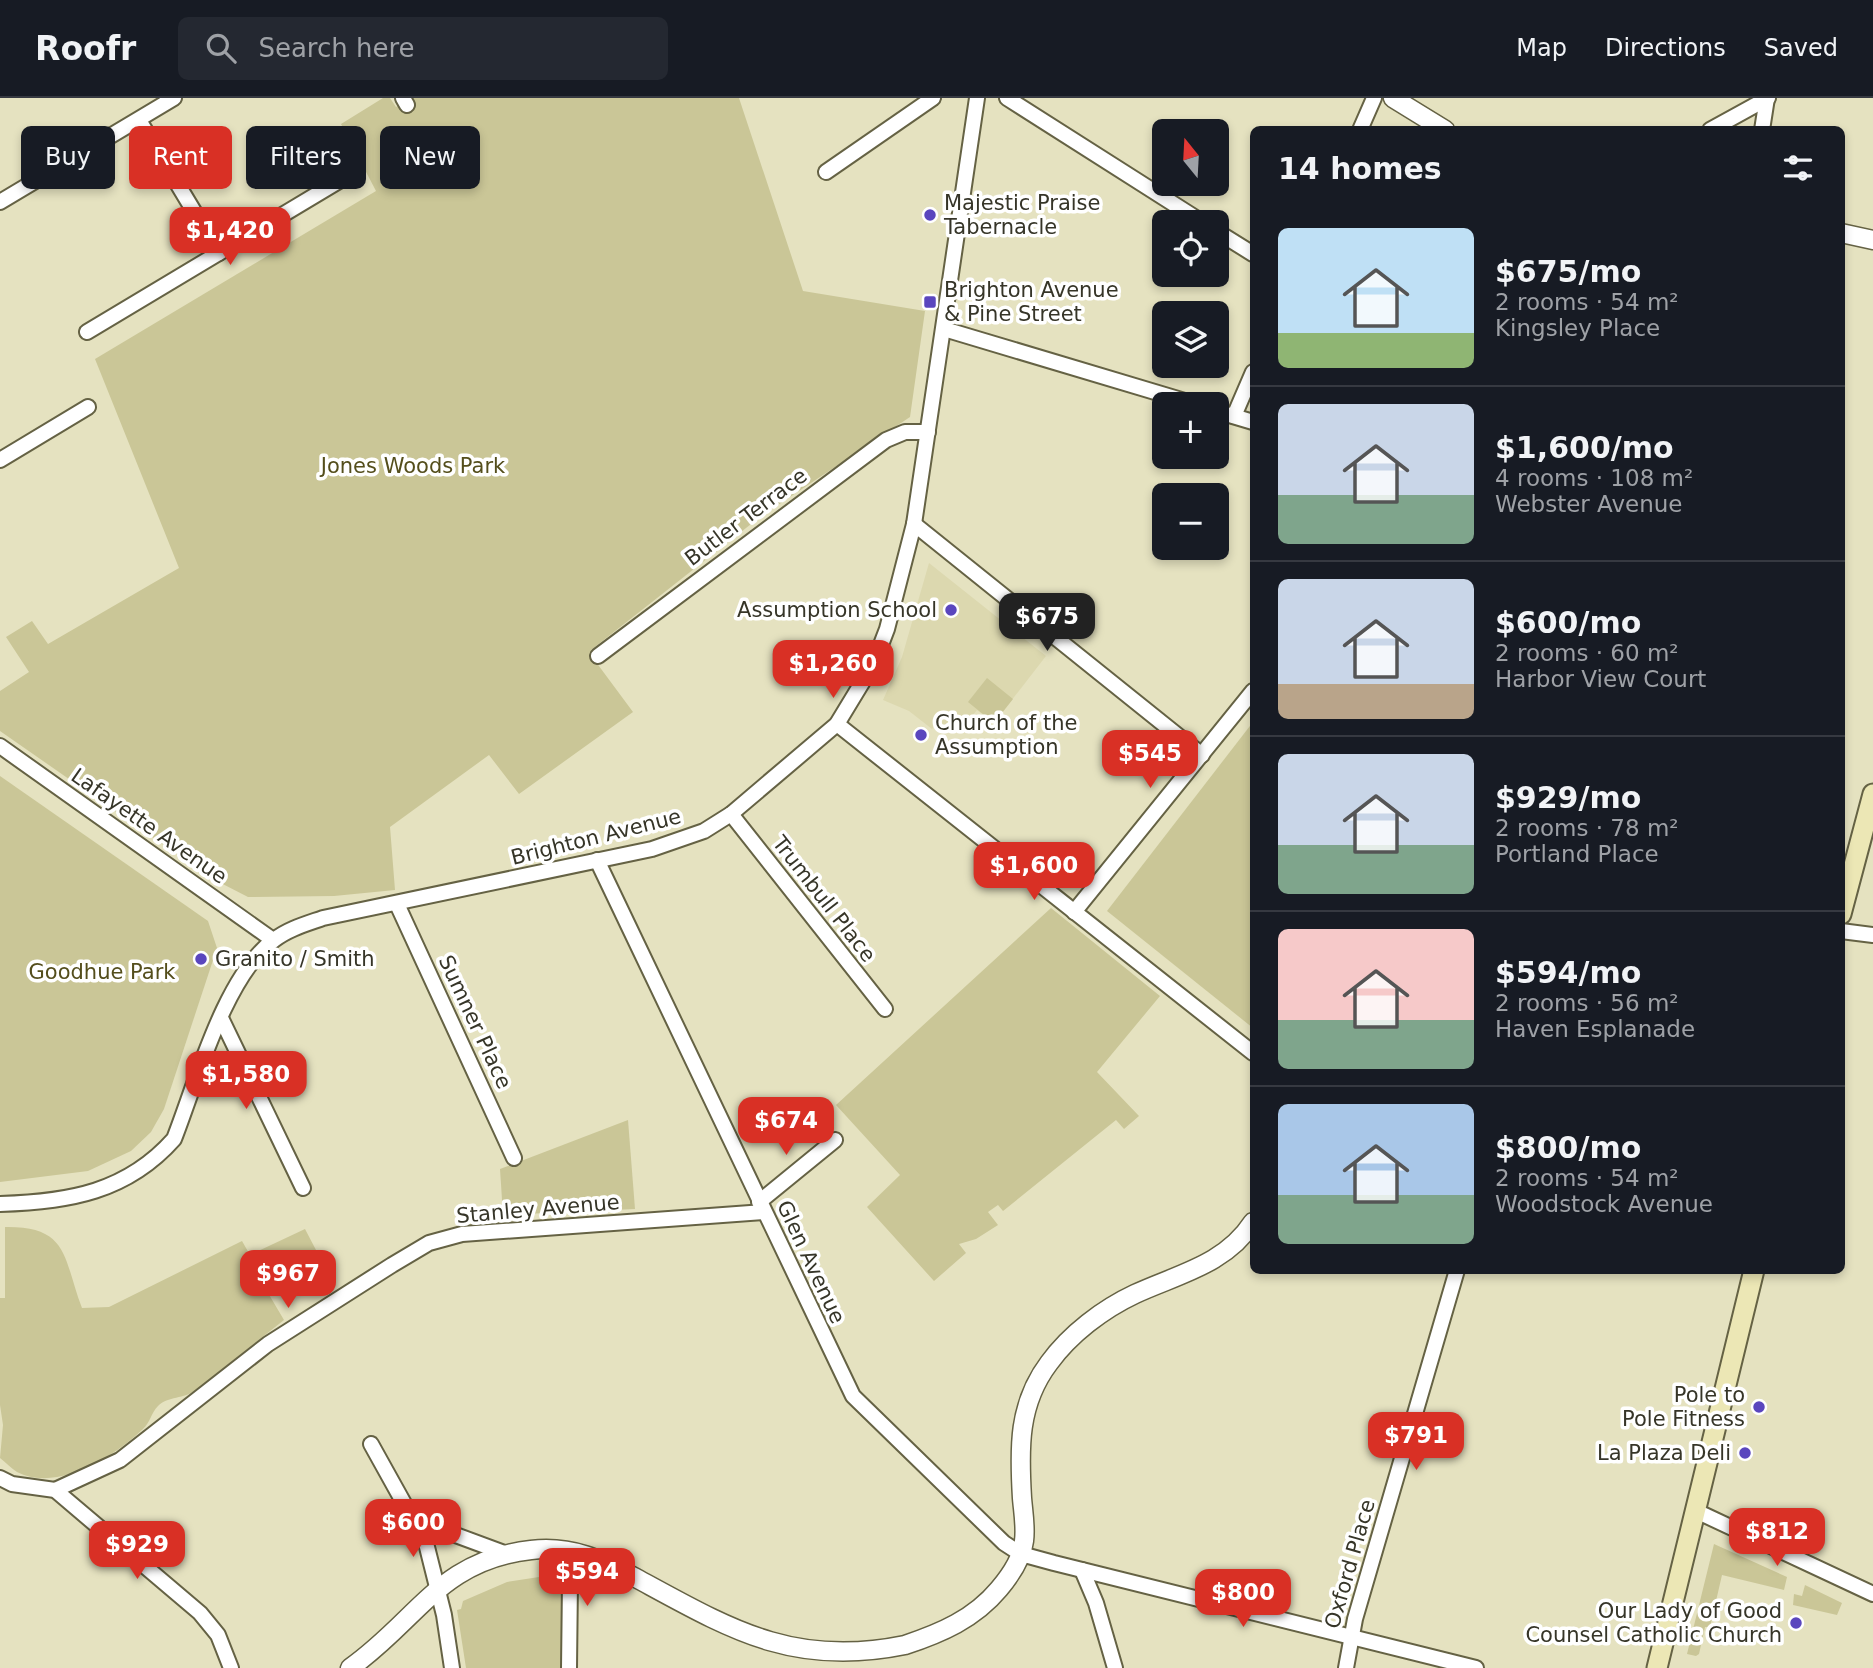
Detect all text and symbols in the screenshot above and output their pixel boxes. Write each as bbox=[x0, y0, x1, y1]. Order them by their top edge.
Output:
search box bbox=[178, 17, 668, 80]
text: Roofr bbox=[35, 29, 136, 68]
icon: search bbox=[202, 29, 240, 67]
text: Search here bbox=[258, 33, 415, 63]
text: Map bbox=[1516, 34, 1567, 62]
text: Directions bbox=[1605, 34, 1726, 62]
text: Saved bbox=[1764, 34, 1838, 62]
north arrow bbox=[1152, 119, 1228, 196]
map controls bbox=[1152, 119, 1229, 560]
chip: Buy bbox=[21, 126, 115, 189]
chip: Rent bbox=[129, 126, 232, 189]
chip: Filters bbox=[246, 126, 366, 189]
chip: New bbox=[380, 126, 480, 189]
icon: filters bbox=[1779, 149, 1817, 187]
text: 14 homes bbox=[1278, 151, 1442, 186]
place label: Majestic Praise Tabernacle bbox=[943, 191, 1100, 239]
marker: Majestic Praise Tabernacle bbox=[922, 207, 938, 223]
pin: $1,420 bbox=[173, 208, 287, 267]
button: locate bbox=[1152, 210, 1229, 287]
text: $1,420 bbox=[186, 217, 274, 243]
text: $675/mo bbox=[1495, 254, 1641, 289]
icon: home bbox=[1334, 256, 1418, 340]
place label: Brighton Avenue & Pine Street bbox=[944, 278, 1119, 326]
text: 2 rooms · 54 m² bbox=[1495, 289, 1679, 315]
marker: Brighton Avenue & Pine Street bbox=[922, 294, 938, 310]
button: layers bbox=[1152, 301, 1229, 378]
text: Kingsley Place bbox=[1495, 315, 1660, 341]
button: + bbox=[1152, 392, 1229, 469]
text: $1,600/mo bbox=[1495, 430, 1674, 465]
icon: home bbox=[1334, 432, 1418, 516]
park label: Jones Woods Park bbox=[319, 454, 506, 478]
street label: Butler Terrace bbox=[680, 463, 812, 571]
text: 4 rooms · 108 m² bbox=[1495, 465, 1693, 491]
button: − bbox=[1152, 483, 1229, 560]
text: Webster Avenue bbox=[1495, 491, 1683, 517]
pin: $675 bbox=[1006, 594, 1088, 653]
place label: Assumption School bbox=[737, 598, 937, 622]
marker: Assumption School bbox=[943, 602, 959, 618]
text: $675 bbox=[1015, 603, 1079, 629]
text: $600/mo bbox=[1495, 605, 1641, 640]
icon: home bbox=[1334, 607, 1418, 691]
pin: $1,260 bbox=[776, 640, 890, 700]
text: 2 rooms · 60 m² bbox=[1495, 640, 1679, 666]
text: $1,260 bbox=[789, 650, 877, 676]
text: Harbor View Court bbox=[1495, 666, 1706, 692]
place label: Church of the Assumption bbox=[935, 711, 1077, 759]
marker: Church of the Assumption bbox=[913, 727, 929, 743]
pin: $545 bbox=[1109, 730, 1191, 790]
text: $545 bbox=[1118, 740, 1182, 766]
street label: Lafayette Avenue bbox=[67, 763, 231, 889]
text: $929/mo bbox=[1495, 780, 1641, 815]
icon: home bbox=[1334, 782, 1418, 866]
street label: Brighton Avenue bbox=[508, 804, 684, 870]
text: 2 rooms · 78 m² bbox=[1495, 815, 1679, 841]
street label: Trumbull Place bbox=[767, 831, 881, 967]
text: Portland Place bbox=[1495, 841, 1659, 867]
pin: $1,600 bbox=[977, 842, 1091, 902]
text: $1,600 bbox=[990, 852, 1078, 878]
place label: Granito / Smith bbox=[215, 947, 375, 971]
marker: Granito / Smith bbox=[193, 951, 209, 967]
street label: Sumner Place bbox=[434, 951, 516, 1093]
text: $594/mo bbox=[1495, 955, 1641, 990]
icon: home bbox=[1334, 957, 1418, 1041]
park label: Goodhue Park bbox=[29, 960, 176, 984]
text: 2 rooms · 56 m² bbox=[1495, 990, 1679, 1016]
text: Haven Esplanade bbox=[1495, 1016, 1695, 1042]
pin: $1,580 bbox=[189, 1052, 303, 1111]
text: $1,580 bbox=[202, 1061, 290, 1087]
pin: $674 bbox=[745, 1098, 827, 1157]
text: $674 bbox=[754, 1107, 818, 1133]
text: $800/mo bbox=[1495, 1130, 1641, 1165]
icon: home bbox=[1334, 1132, 1418, 1216]
text: 2 rooms · 54 m² bbox=[1495, 1165, 1679, 1191]
street label: Stanley Avenue bbox=[455, 1190, 621, 1228]
text: Woodstock Avenue bbox=[1495, 1191, 1713, 1217]
street label: Glen Avenue bbox=[772, 1197, 850, 1327]
pin: $967 bbox=[247, 1250, 329, 1310]
text: $967 bbox=[256, 1260, 320, 1286]
place label: Pole to Pole Fitness bbox=[1622, 1383, 1745, 1431]
marker: Pole to Pole Fitness bbox=[1751, 1399, 1767, 1415]
pin: $791 bbox=[1375, 1412, 1457, 1472]
text: $791 bbox=[1384, 1422, 1448, 1448]
place label: La Plaza Deli bbox=[1597, 1441, 1731, 1465]
marker: La Plaza Deli bbox=[1737, 1445, 1753, 1461]
street label: Oxford Place bbox=[1320, 1497, 1380, 1631]
pin: $600 bbox=[372, 1500, 454, 1559]
pin: $812 bbox=[1736, 1508, 1818, 1568]
text: $600 bbox=[381, 1509, 445, 1535]
text: $812 bbox=[1745, 1518, 1809, 1544]
pin: $929 bbox=[96, 1522, 178, 1581]
text: $929 bbox=[105, 1531, 169, 1557]
pin: $594 bbox=[546, 1548, 628, 1608]
text: $594 bbox=[555, 1558, 619, 1584]
pin: $800 bbox=[1202, 1570, 1284, 1629]
text: $800 bbox=[1211, 1579, 1275, 1605]
place label: Our Lady of Good Counsel Catholic Church bbox=[1525, 1599, 1782, 1647]
marker: Our Lady of Good Counsel Catholic Church bbox=[1788, 1615, 1804, 1631]

